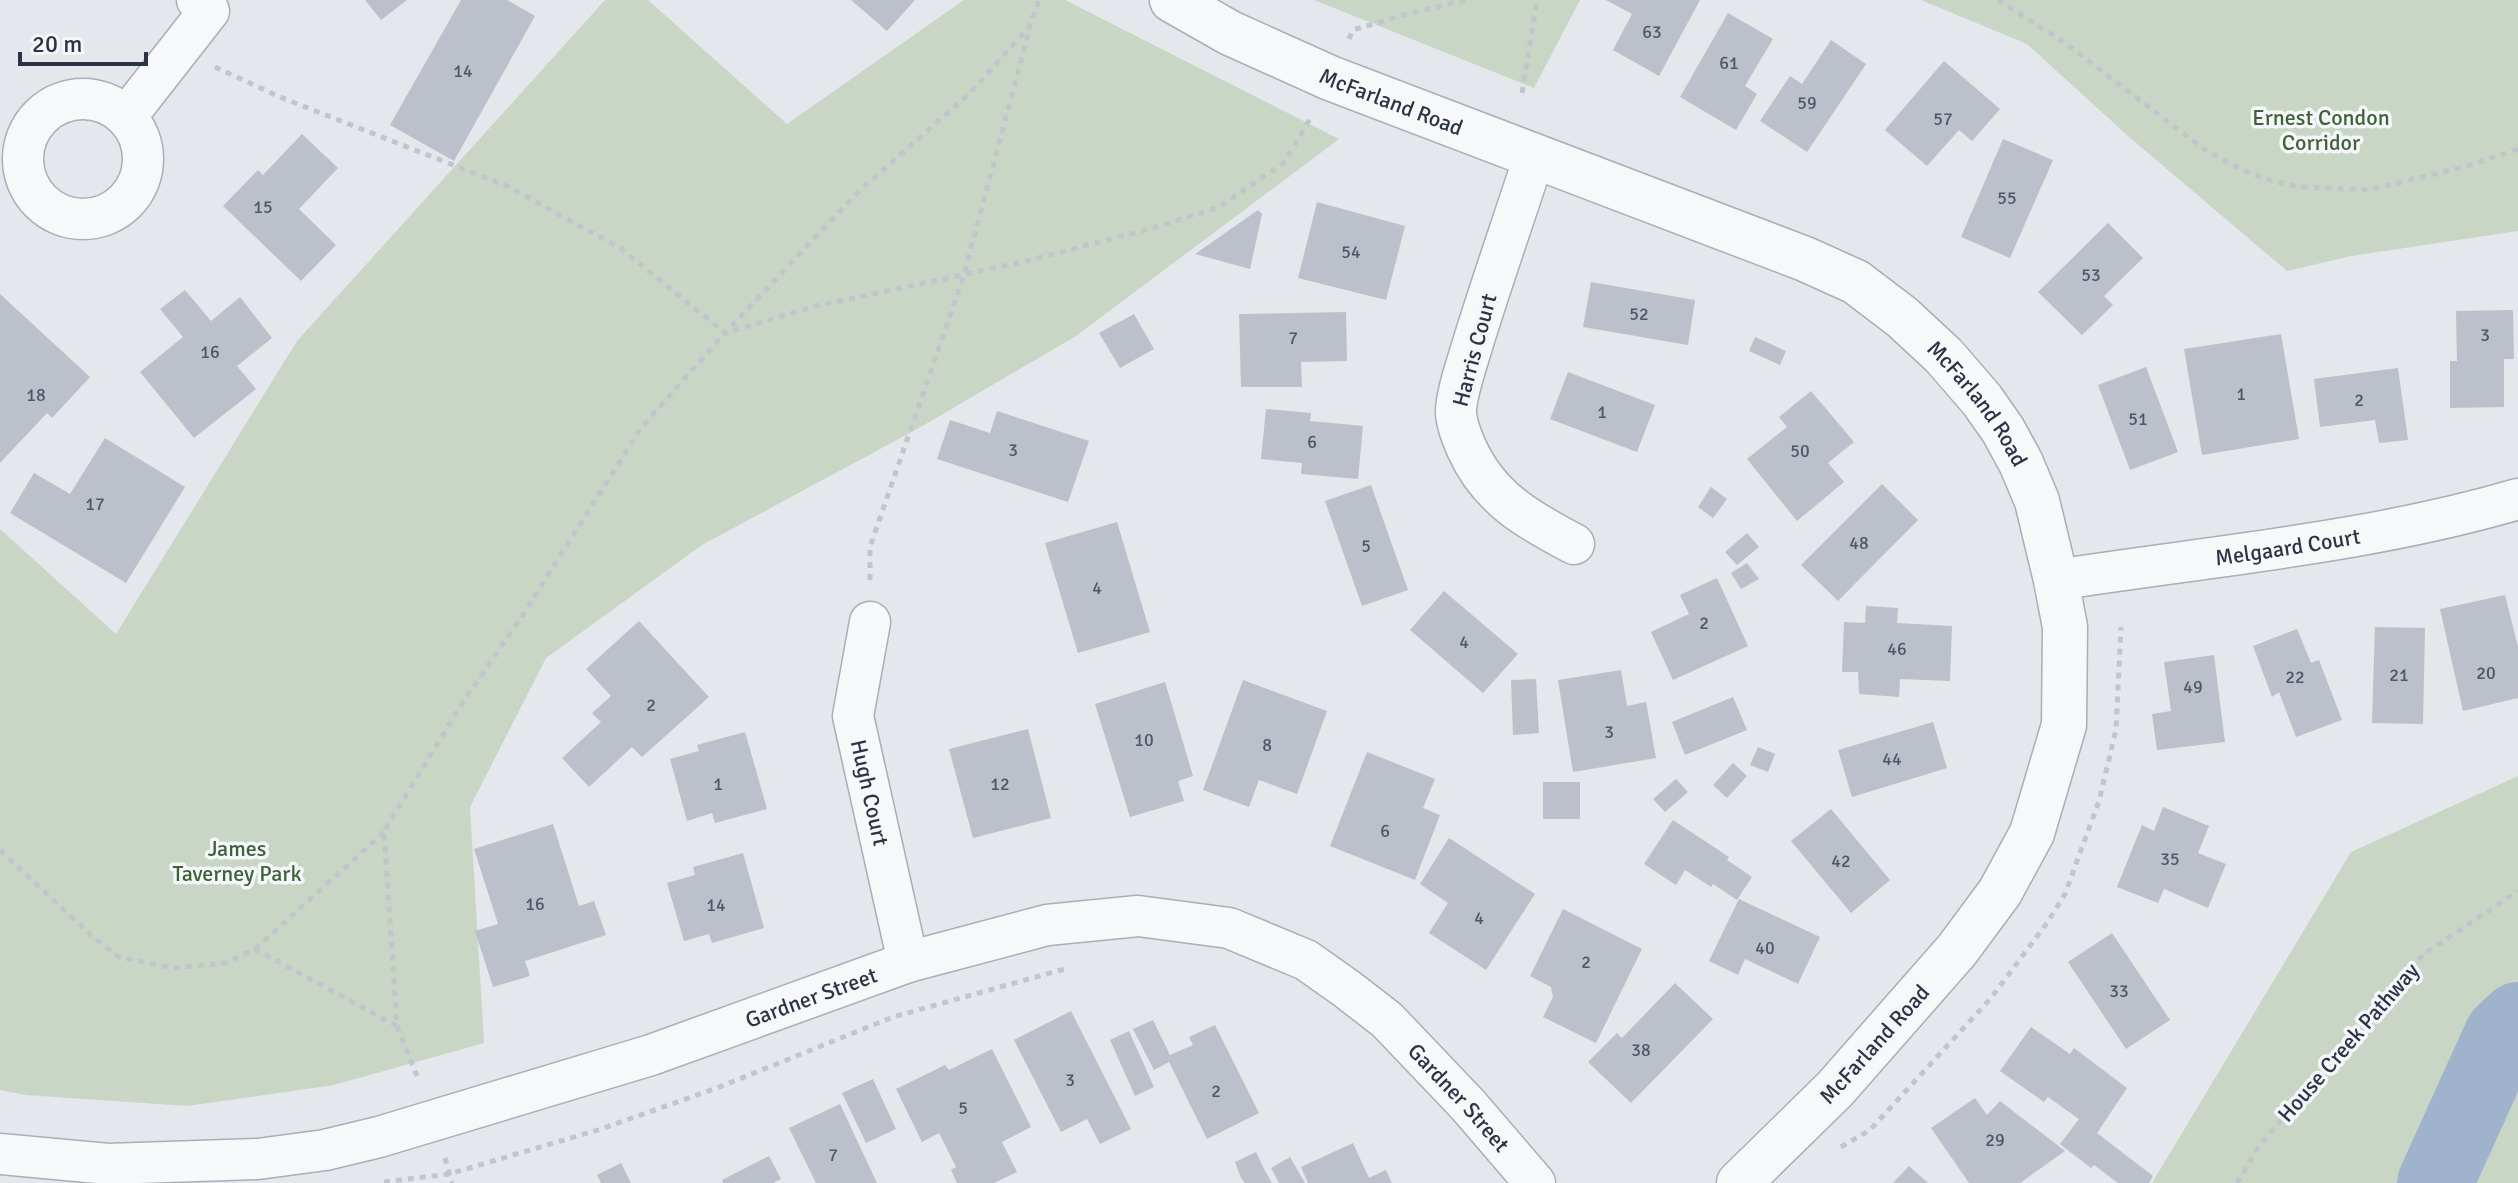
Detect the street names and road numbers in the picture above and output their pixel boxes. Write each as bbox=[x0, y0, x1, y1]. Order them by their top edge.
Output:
street label: McFarland Road bbox=[1315, 62, 1467, 141]
street label: Harris Court bbox=[1446, 290, 1503, 410]
street label: McFarland Road bbox=[1922, 335, 2033, 471]
street label: Melgaard Court bbox=[2213, 522, 2363, 571]
street label: Hugh Court bbox=[845, 737, 895, 849]
street label: House Creek Pathway bbox=[2272, 957, 2425, 1127]
street label: Gardner Street bbox=[742, 961, 881, 1034]
street label: McFarland Road bbox=[1814, 979, 1935, 1110]
street label: Gardner Street bbox=[1402, 1037, 1515, 1158]

